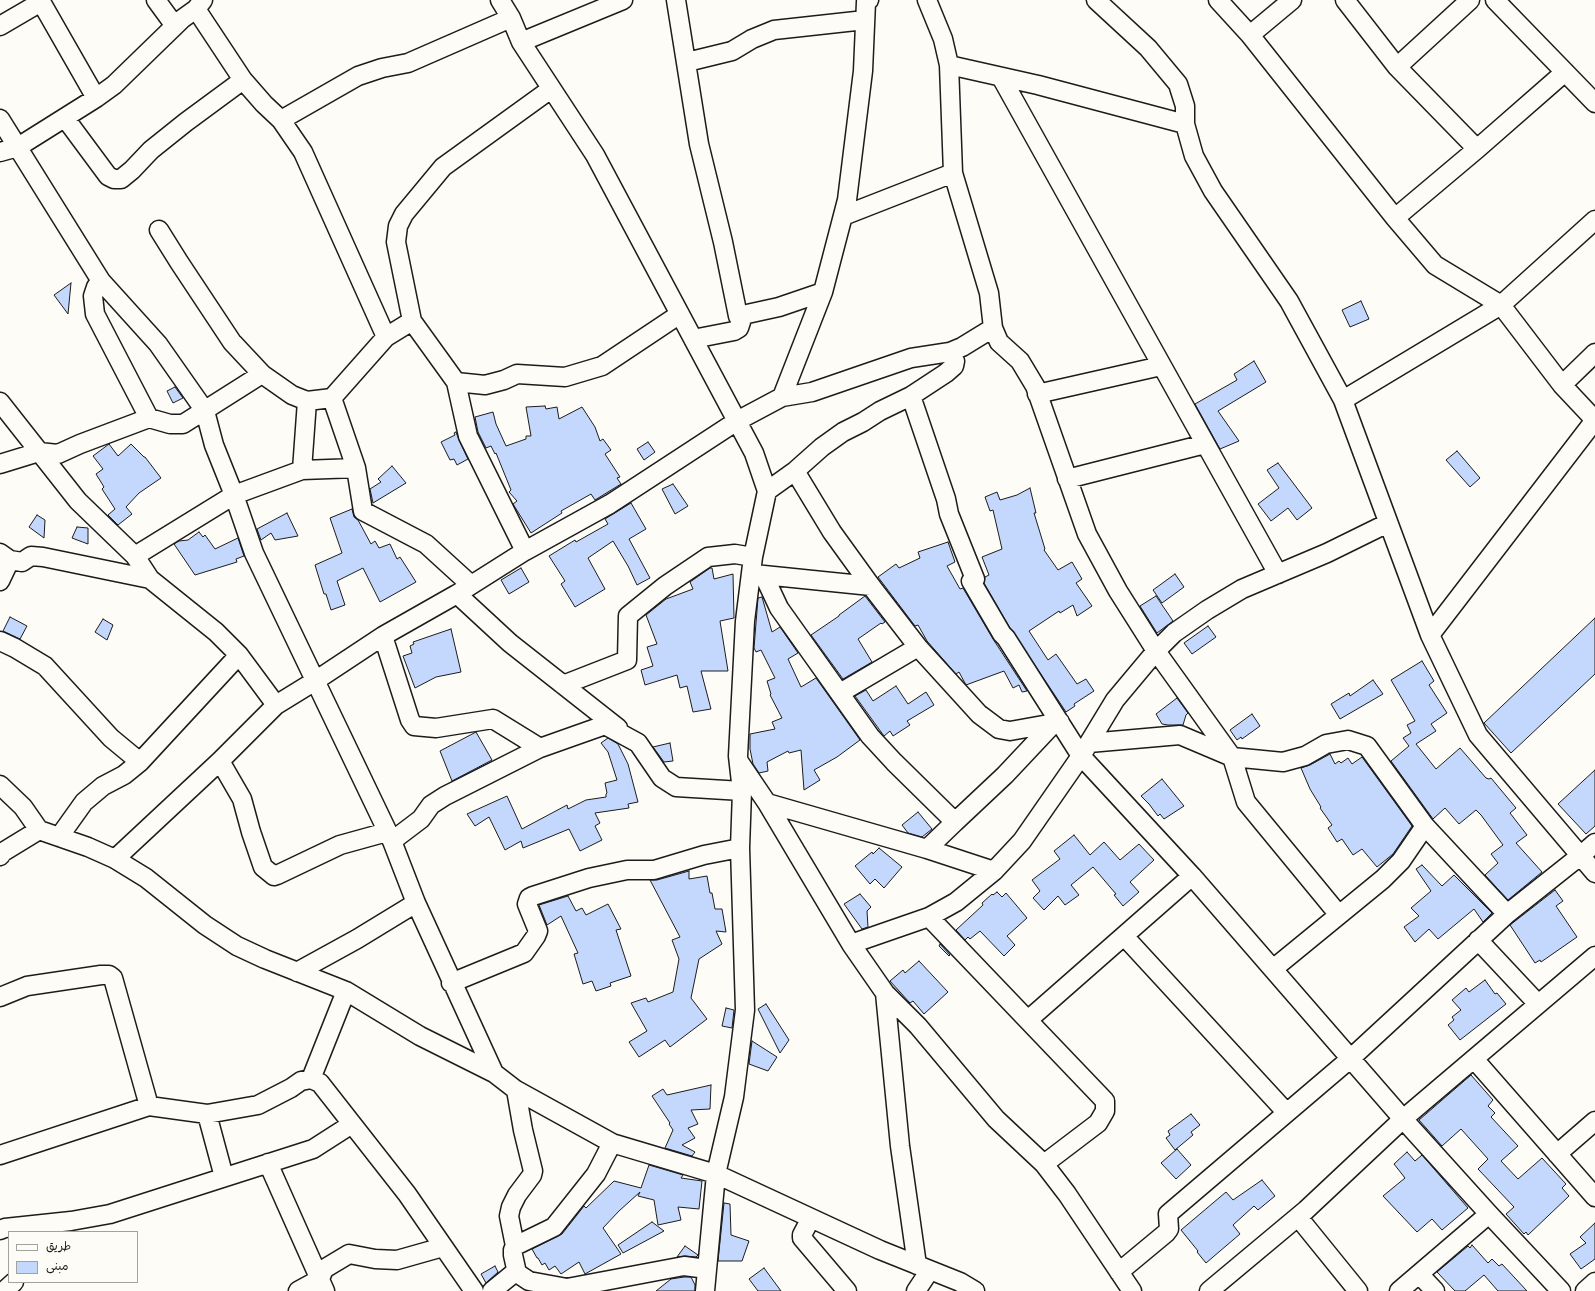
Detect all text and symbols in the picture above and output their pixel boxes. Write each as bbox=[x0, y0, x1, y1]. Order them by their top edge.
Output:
legend bbox=[8, 1231, 138, 1283]
text: طريق bbox=[46, 1239, 71, 1256]
text: مبنى bbox=[46, 1259, 69, 1276]

